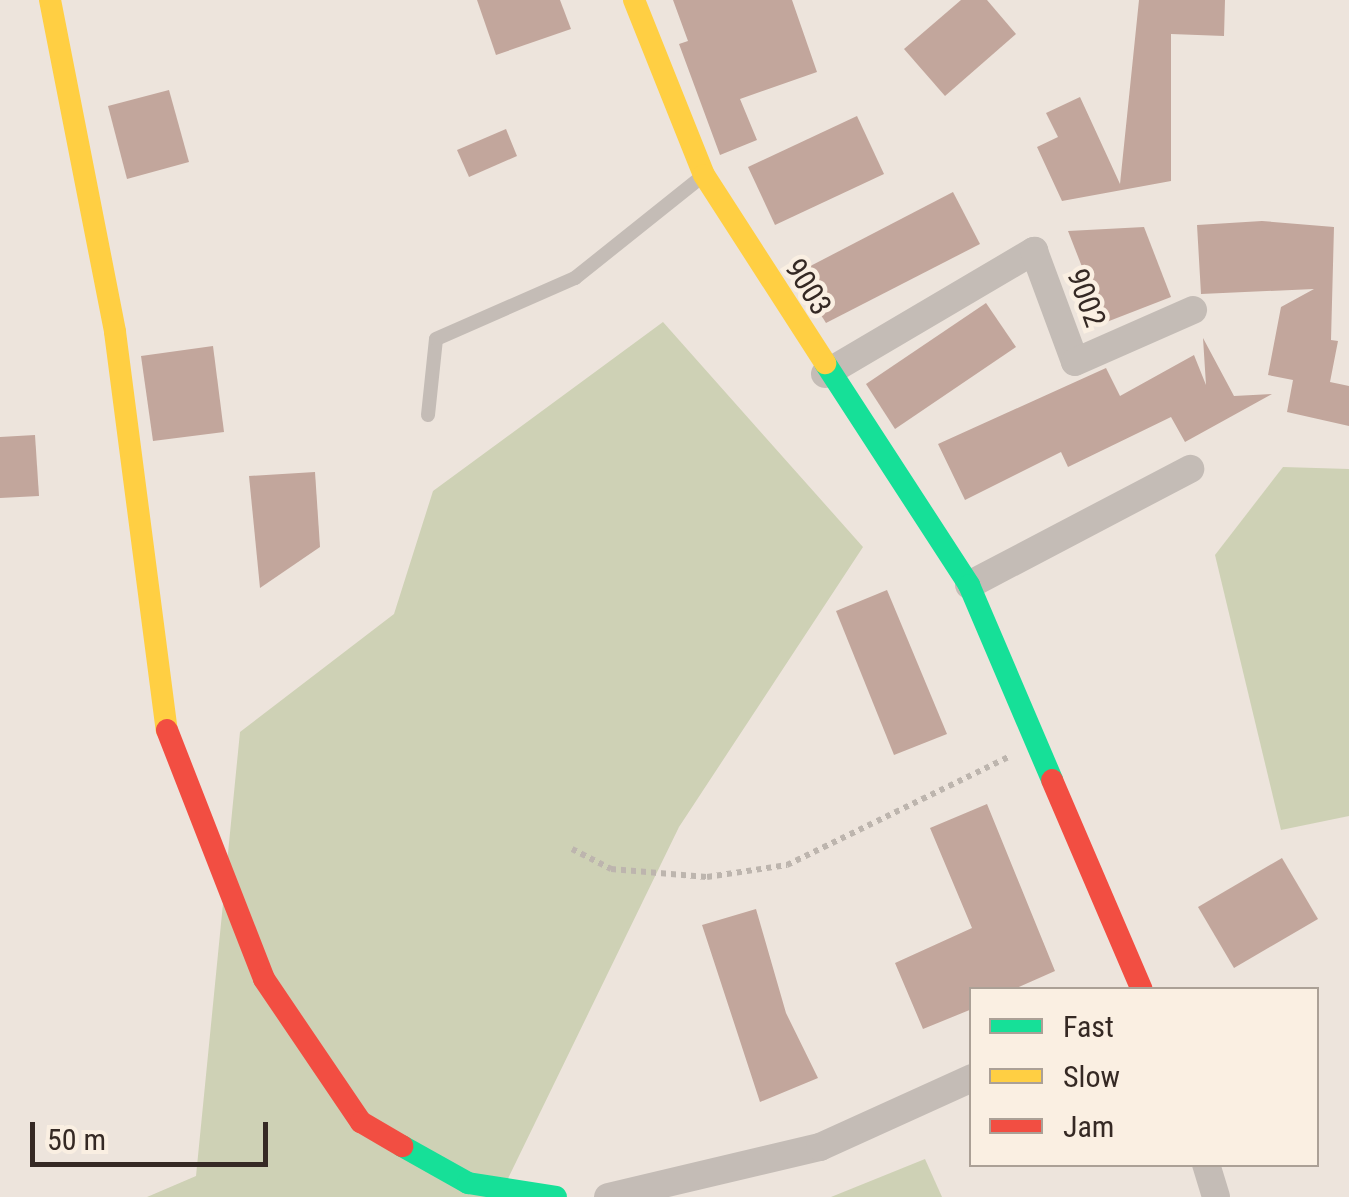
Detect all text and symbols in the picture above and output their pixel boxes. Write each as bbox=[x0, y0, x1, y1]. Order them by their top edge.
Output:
street label: 9003 bbox=[777, 252, 839, 322]
street label: 9002 bbox=[1059, 264, 1113, 332]
legend bbox=[969, 987, 1319, 1167]
text: Fast bbox=[1063, 1009, 1114, 1044]
text: Slow bbox=[1063, 1059, 1120, 1094]
scale bar bbox=[35, 1102, 272, 1164]
text: Jam bbox=[1063, 1109, 1114, 1144]
text: 50 m bbox=[47, 1122, 106, 1157]

